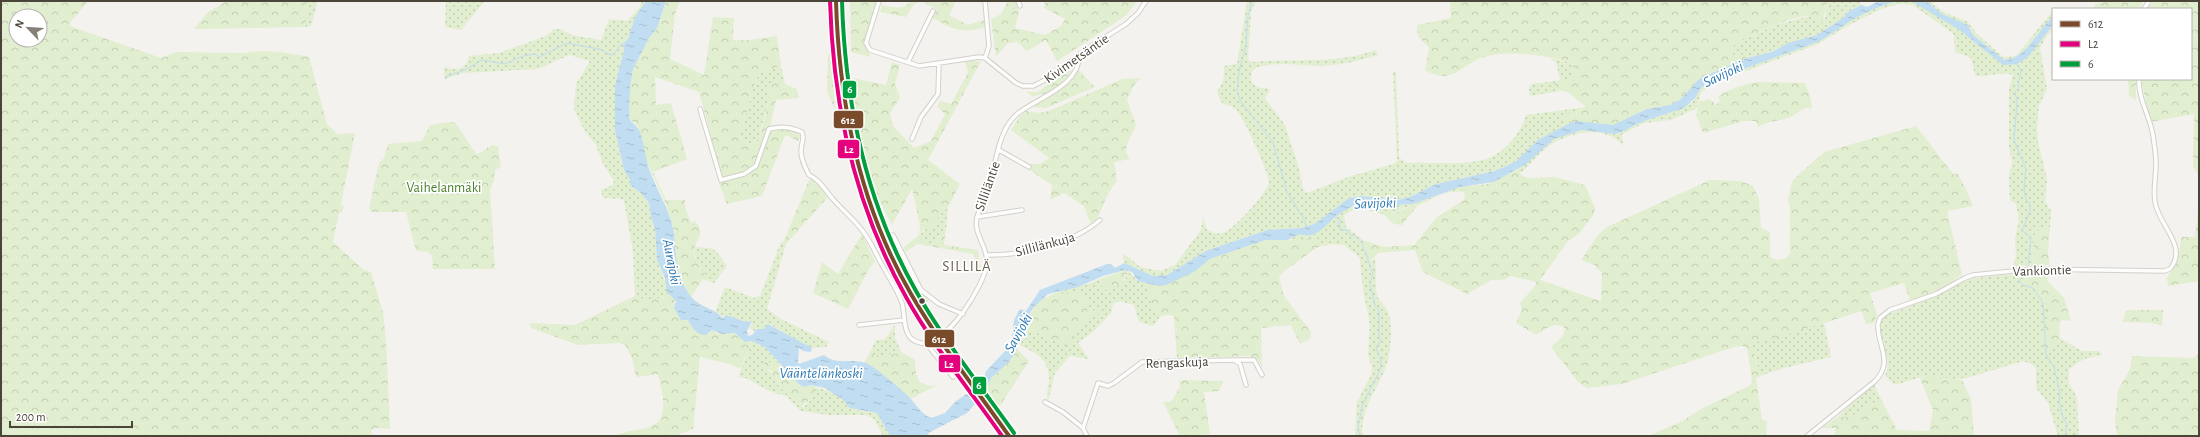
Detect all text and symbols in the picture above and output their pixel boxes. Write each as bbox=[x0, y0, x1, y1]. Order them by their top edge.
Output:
north arrow bbox=[8, 8, 48, 48]
legend bbox=[2052, 8, 2192, 80]
text: N bbox=[13, 18, 26, 30]
text: 612 bbox=[2088, 18, 2104, 30]
street label: Kivimetsäntie bbox=[1042, 31, 1112, 86]
text: L2 bbox=[2088, 38, 2099, 50]
text: 6 bbox=[2088, 58, 2094, 70]
water label: Savijoki bbox=[1701, 59, 1745, 90]
line badge: 6 bbox=[842, 80, 857, 99]
text: 6 bbox=[847, 84, 853, 95]
line badge: 612 bbox=[833, 110, 864, 129]
text: 612 bbox=[841, 115, 855, 126]
line badge: L2 bbox=[837, 139, 860, 159]
text: L2 bbox=[844, 144, 854, 155]
street label: Silliläntie bbox=[973, 160, 1003, 213]
park label: Vaihelanmäki bbox=[406, 181, 482, 195]
water label: Savijoki bbox=[1354, 195, 1396, 212]
street label: Sillilänkuja bbox=[1014, 230, 1077, 260]
water label: Aurajoki bbox=[660, 237, 683, 286]
district label: SILLILÄ bbox=[942, 258, 992, 274]
street label: Vankiontie bbox=[2012, 263, 2072, 279]
unlabelled marker bbox=[917, 296, 927, 306]
water label: Savijoki bbox=[1002, 311, 1035, 355]
line badge: 612 bbox=[924, 329, 955, 348]
text: 612 bbox=[932, 334, 946, 345]
line badge: L2 bbox=[938, 354, 961, 373]
street label: Rengaskuja bbox=[1145, 355, 1209, 371]
text: L2 bbox=[944, 359, 954, 370]
water label: Vääntelänkoski bbox=[779, 366, 863, 381]
line badge: 6 bbox=[972, 376, 987, 395]
text: 6 bbox=[976, 380, 982, 391]
scale bar bbox=[10, 403, 132, 429]
text: 200 m bbox=[16, 411, 46, 423]

